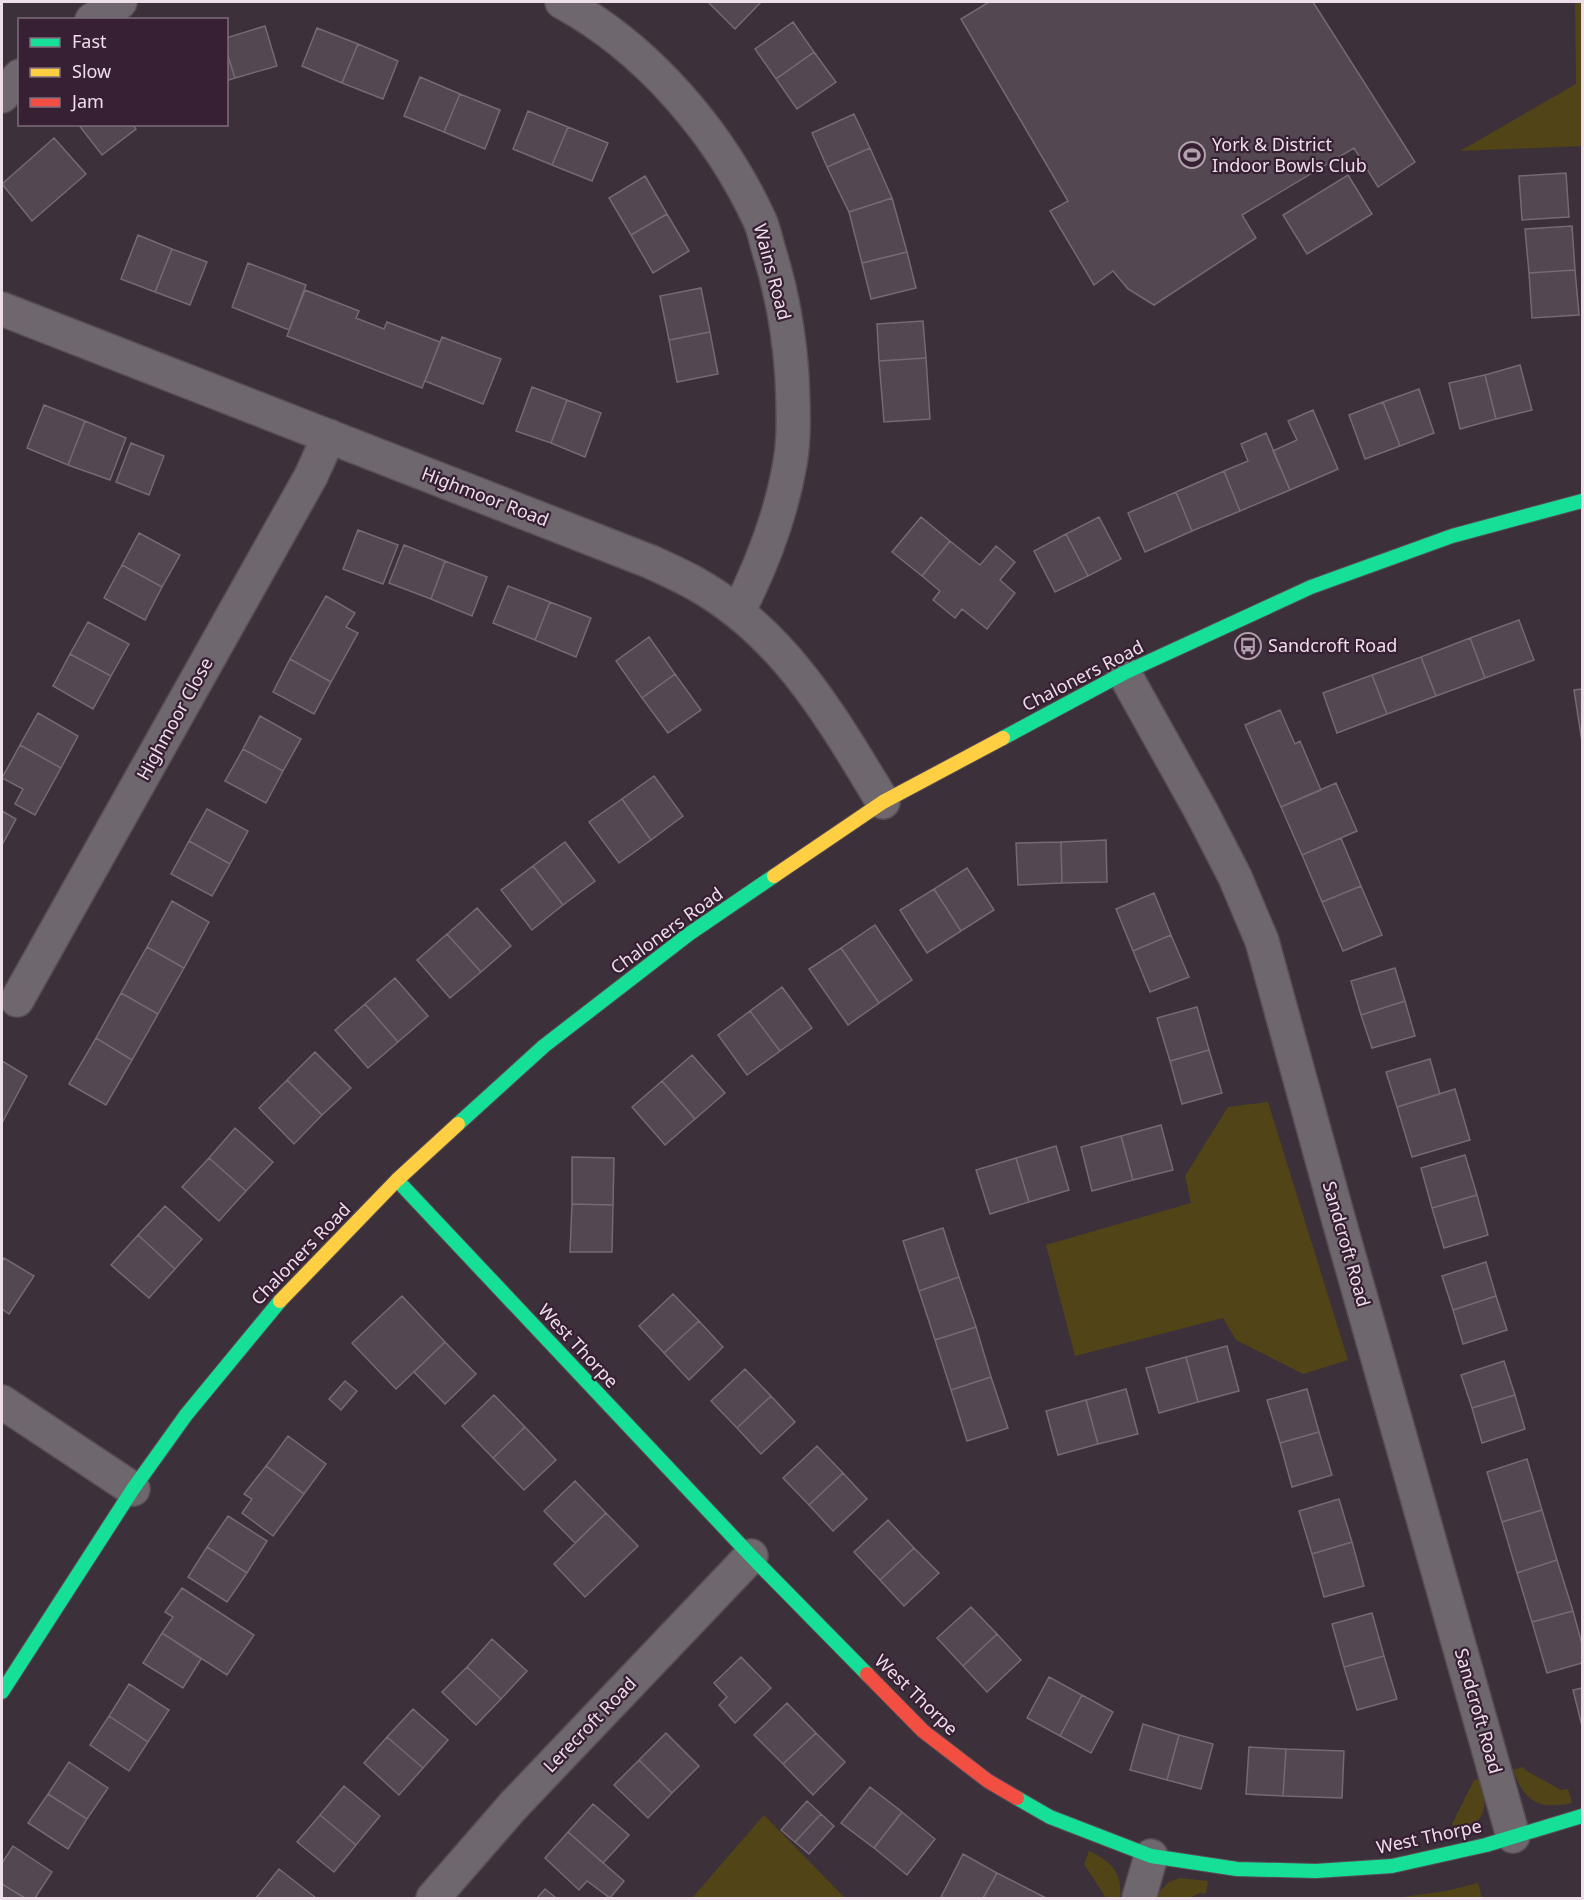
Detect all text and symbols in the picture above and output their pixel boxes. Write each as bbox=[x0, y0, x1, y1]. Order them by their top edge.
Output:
legend bbox=[18, 18, 228, 126]
text: Fast bbox=[72, 29, 107, 53]
text: Slow bbox=[72, 59, 111, 83]
text: Jam bbox=[70, 89, 104, 113]
place label: York & District Indoor Bowls Club bbox=[1212, 132, 1367, 177]
sports icon: York & District Indoor Bowls Club bbox=[1177, 140, 1207, 170]
street label: Wains Road bbox=[749, 221, 797, 323]
street label: Highmoor Road bbox=[418, 461, 552, 531]
bus stop icon: Sandcroft Road bbox=[1233, 631, 1263, 661]
place label: Sandcroft Road bbox=[1268, 633, 1397, 657]
street label: Chaloners Road bbox=[1018, 634, 1147, 716]
street label: Highmoor Close bbox=[131, 653, 218, 784]
street label: Chaloners Road bbox=[605, 881, 727, 979]
street label: Sandcroft Road bbox=[1318, 1178, 1376, 1309]
street label: Chaloners Road bbox=[245, 1197, 355, 1310]
street label: West Thorpe bbox=[533, 1298, 624, 1393]
street label: Sandcroft Road bbox=[1450, 1645, 1508, 1776]
street label: West Thorpe bbox=[870, 1648, 964, 1740]
street label: Lerecroft Road bbox=[538, 1671, 641, 1777]
street label: West Thorpe bbox=[1374, 1813, 1484, 1859]

